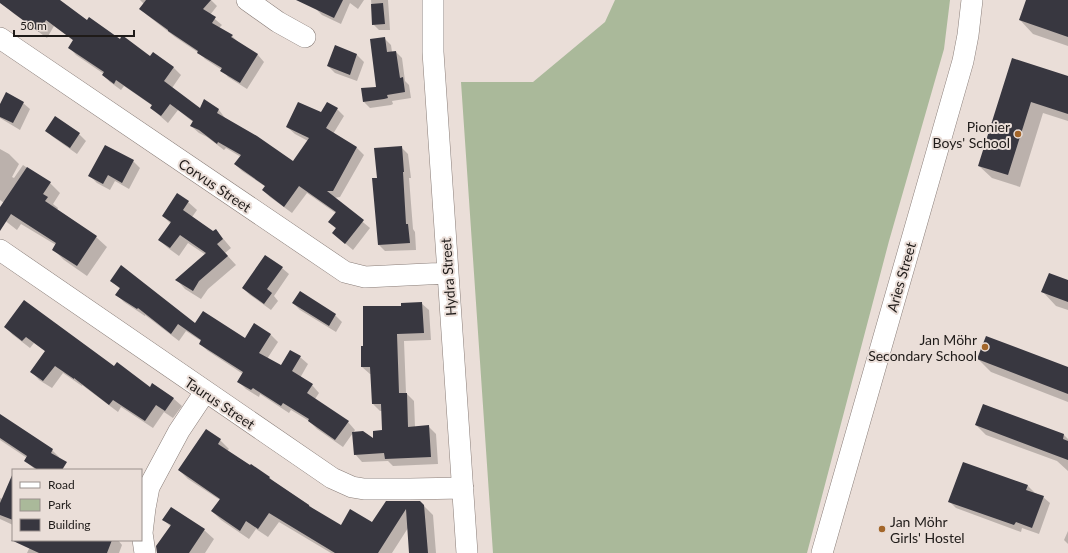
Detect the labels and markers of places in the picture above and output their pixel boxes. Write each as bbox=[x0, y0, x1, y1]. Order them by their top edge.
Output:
place label: Pionier Boys' School bbox=[933, 118, 1010, 151]
marker: Pionier Boys' School bbox=[1013, 129, 1023, 139]
place label: Jan Möhr Secondary School bbox=[868, 331, 977, 364]
marker: Jan Möhr Secondary School bbox=[980, 342, 990, 352]
place label: Jan Möhr Girls' Hostel bbox=[890, 513, 965, 546]
marker: Jan Möhr Girls' Hostel bbox=[877, 524, 887, 534]

